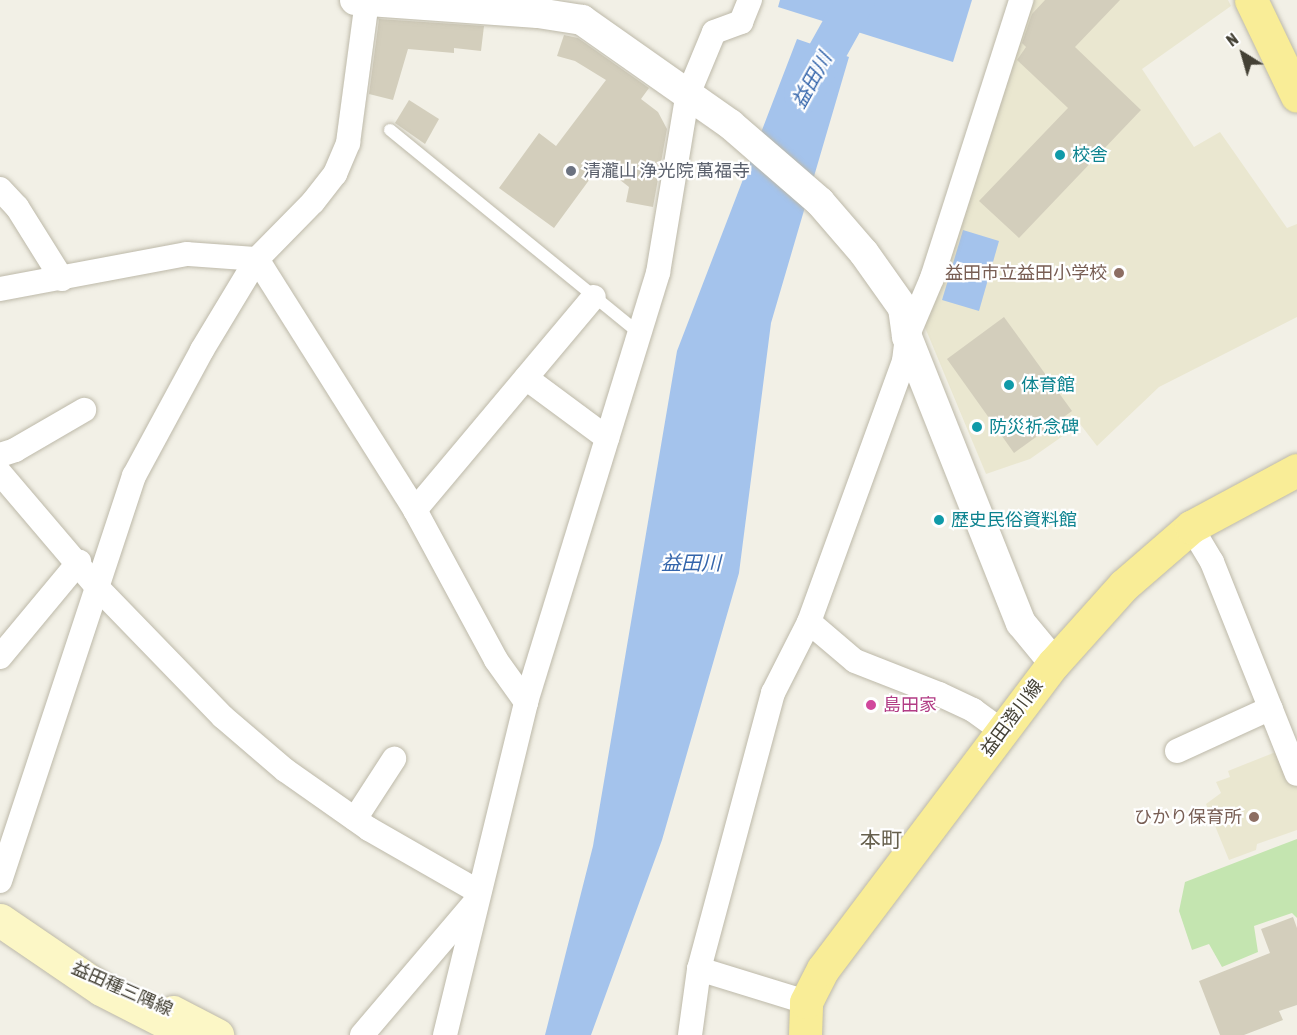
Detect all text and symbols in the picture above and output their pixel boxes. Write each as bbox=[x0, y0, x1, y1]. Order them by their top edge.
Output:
north arrow bbox=[1213, 24, 1273, 84]
text: N bbox=[1223, 30, 1241, 50]
water label: 益田川 bbox=[786, 48, 836, 112]
place label: 校舎 bbox=[1072, 144, 1108, 166]
marker: 校舎 bbox=[1053, 148, 1067, 162]
place label: 清瀧山 浄光院 萬福寺 bbox=[583, 160, 750, 182]
marker: 清瀧山 浄光院 萬福寺 bbox=[564, 164, 578, 178]
place label: 益田市立益田小学校 bbox=[945, 262, 1107, 284]
marker: 益田市立益田小学校 bbox=[1112, 266, 1126, 280]
place label: 体育館 bbox=[1021, 374, 1075, 396]
marker: 体育館 bbox=[1002, 378, 1016, 392]
place label: 防災祈念碑 bbox=[989, 416, 1079, 438]
marker: 防災祈念碑 bbox=[970, 420, 984, 434]
place label: 歴史民俗資料館 bbox=[951, 509, 1077, 531]
marker: 歴史民俗資料館 bbox=[932, 513, 946, 527]
water label: 益田川 bbox=[661, 550, 721, 574]
street label: 益田澄川線 bbox=[976, 676, 1048, 760]
place label: 島田家 bbox=[883, 694, 937, 716]
marker: 島田家 bbox=[864, 698, 878, 712]
place label: ひかり保育所 bbox=[1134, 806, 1242, 828]
marker: ひかり保育所 bbox=[1247, 810, 1261, 824]
district label: 本町 bbox=[860, 826, 902, 852]
street label: 益田種三隅線 bbox=[68, 957, 176, 1021]

